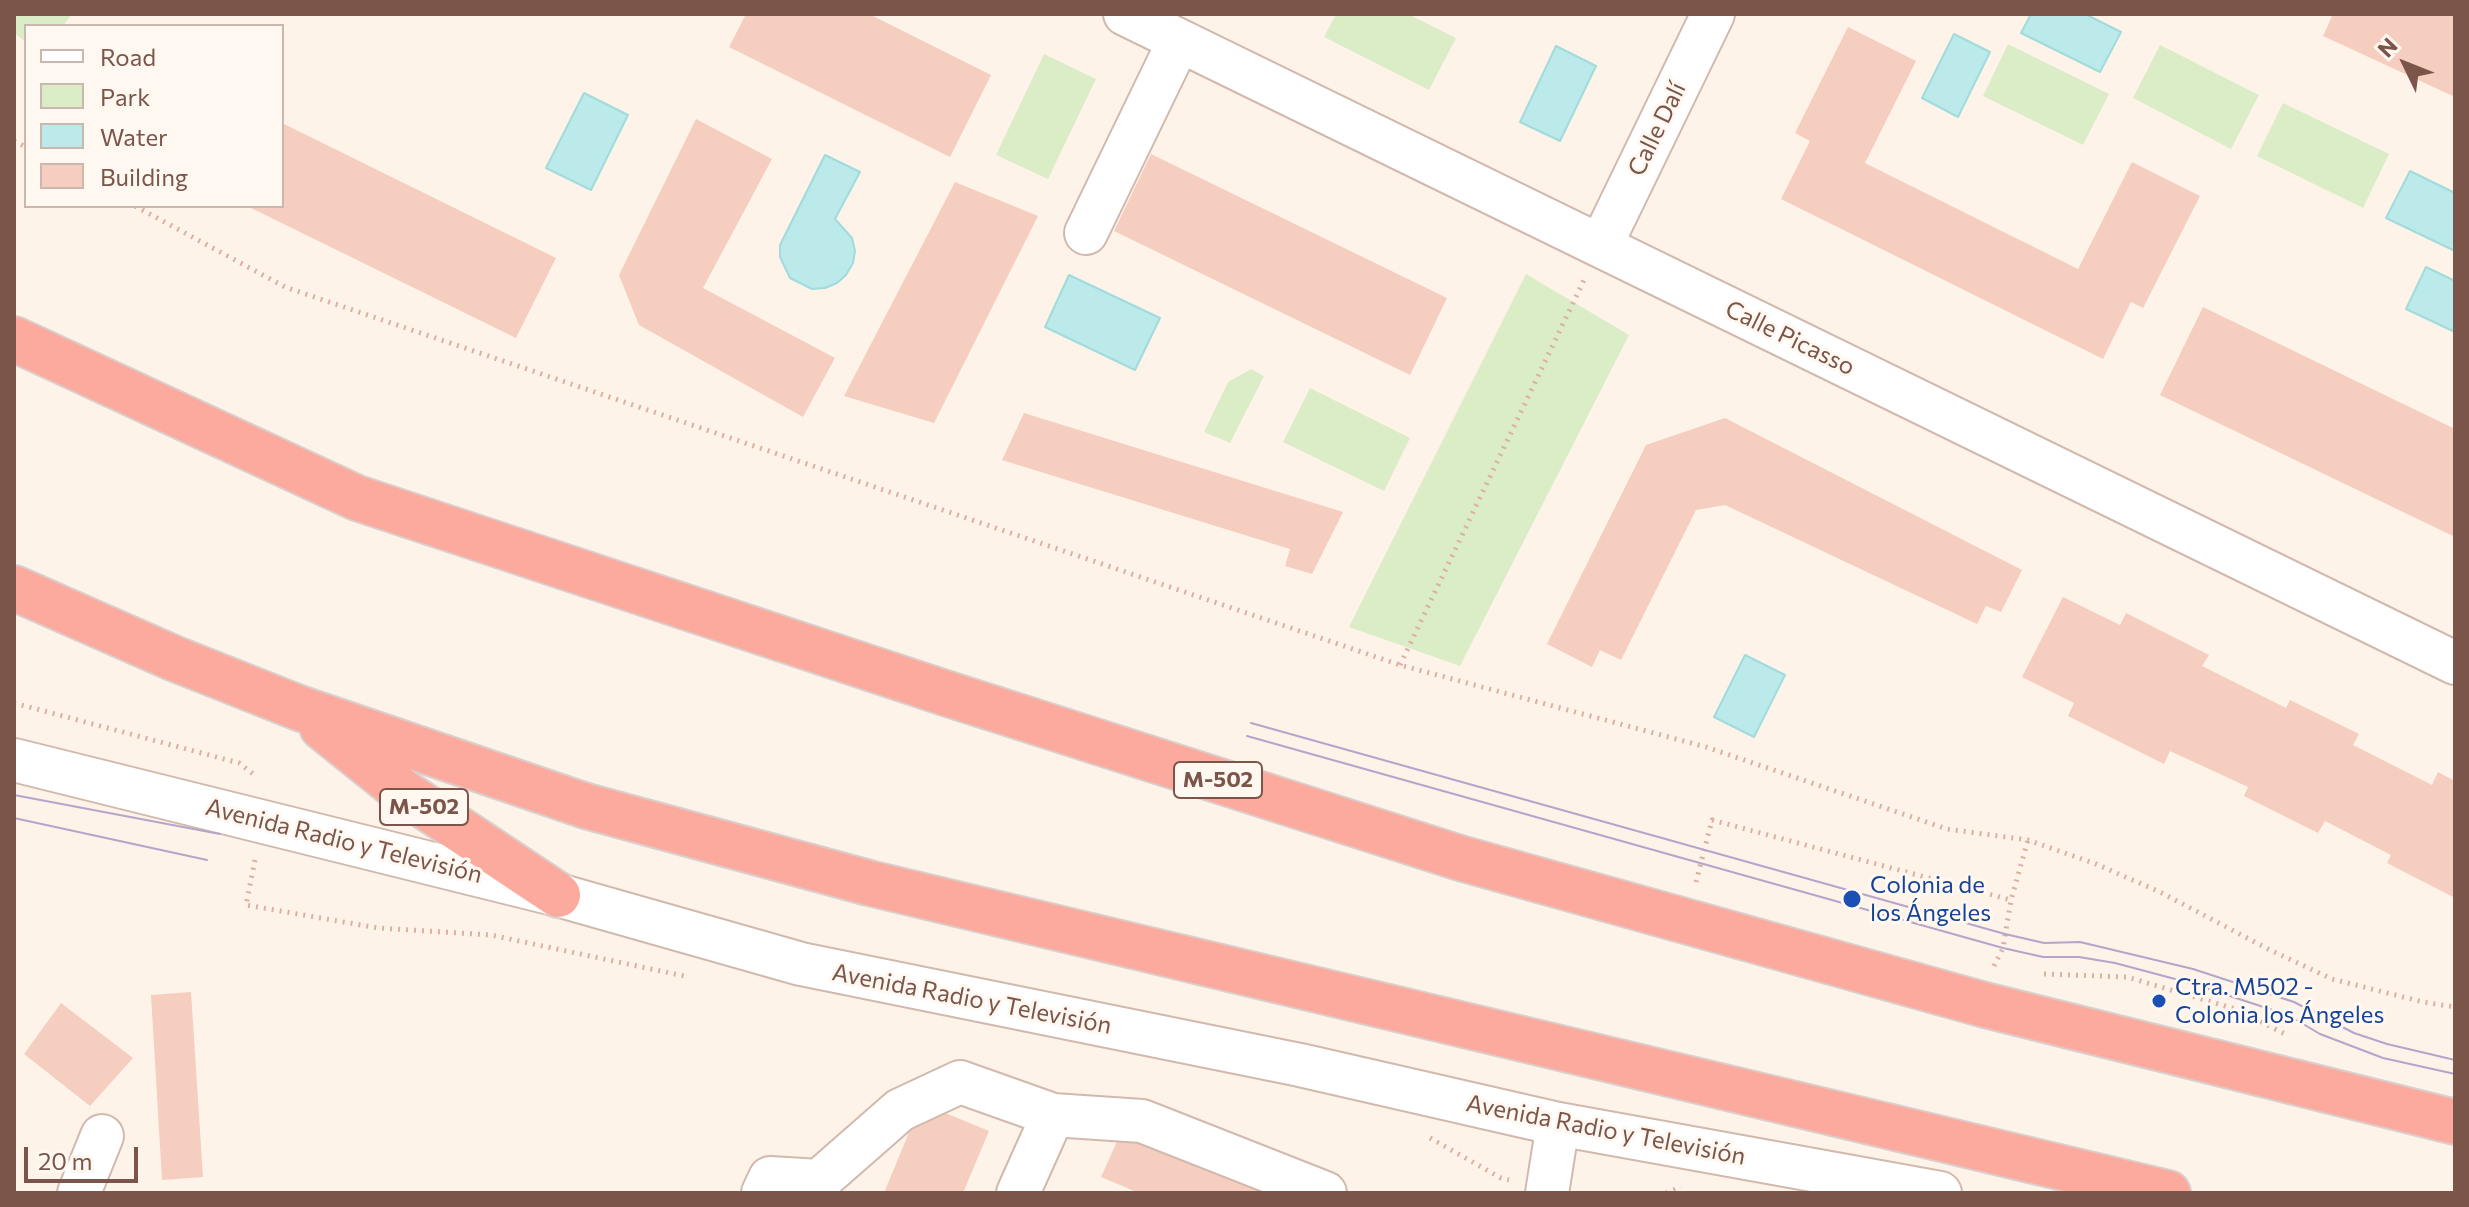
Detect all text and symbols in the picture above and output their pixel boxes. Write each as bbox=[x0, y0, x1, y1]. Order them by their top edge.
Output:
legend bbox=[24, 24, 284, 208]
north arrow bbox=[2365, 24, 2445, 104]
text: N bbox=[2372, 32, 2403, 63]
text: Road bbox=[100, 42, 156, 71]
street label: Calle Dalí bbox=[1622, 77, 1692, 181]
text: Park bbox=[100, 82, 150, 111]
text: Water bbox=[100, 122, 168, 151]
text: Building bbox=[100, 162, 188, 191]
street label: Calle Picasso bbox=[1721, 294, 1859, 382]
road number: M-502 bbox=[1174, 762, 1262, 798]
road number: M-502 bbox=[380, 789, 468, 825]
street label: Avenida Radio y Televisión bbox=[203, 793, 485, 889]
place label: Colonia de los Ángeles bbox=[1870, 871, 1991, 927]
marker: Colonia de los Ángeles bbox=[1841, 888, 1863, 910]
street label: Avenida Radio y Televisión bbox=[830, 958, 1114, 1040]
place label: Ctra. M502 - Colonia los Ángeles bbox=[2175, 973, 2384, 1029]
marker: Ctra. M502 - Colonia los Ángeles bbox=[2150, 992, 2168, 1010]
street label: Avenida Radio y Televisión bbox=[1464, 1089, 1748, 1171]
scale bar bbox=[28, 1131, 142, 1181]
text: 20 m bbox=[38, 1146, 92, 1175]

